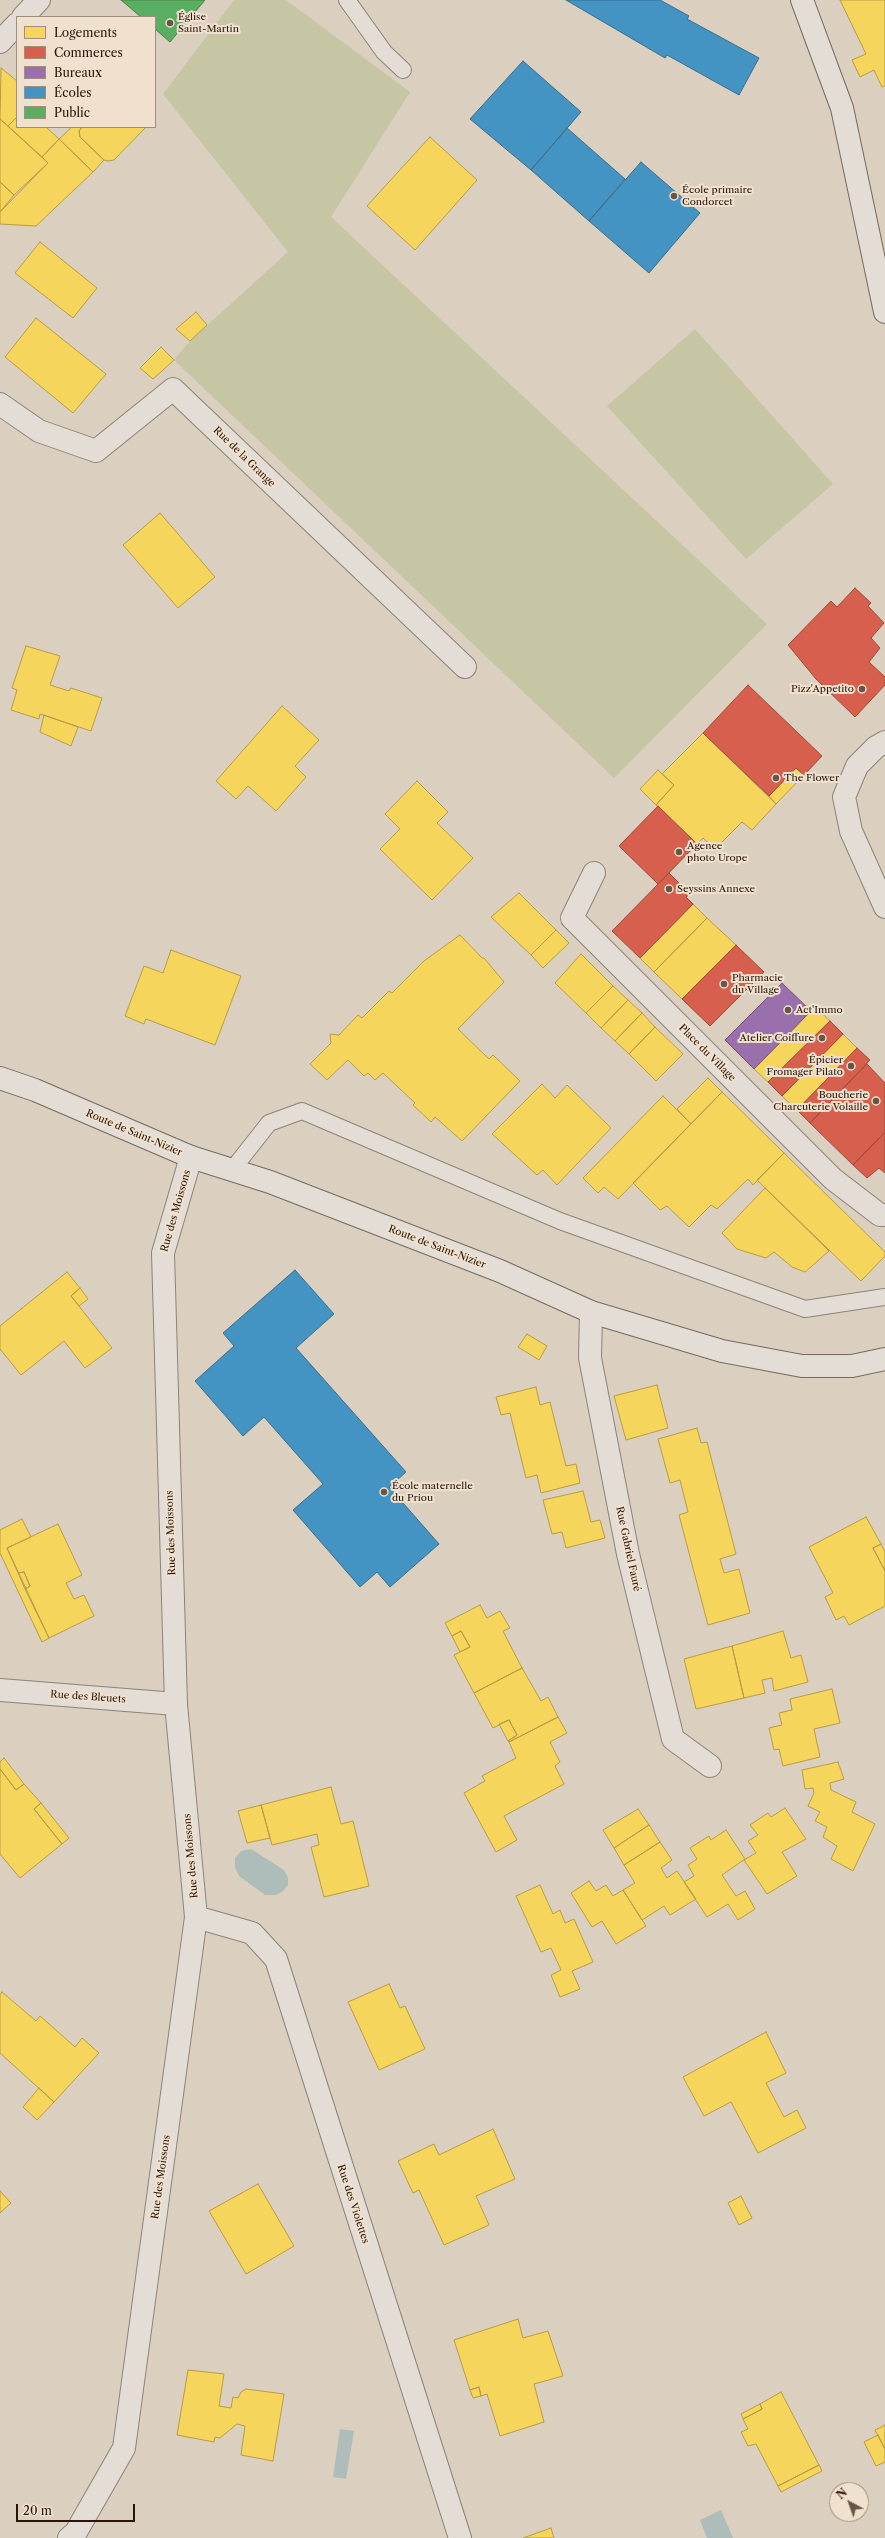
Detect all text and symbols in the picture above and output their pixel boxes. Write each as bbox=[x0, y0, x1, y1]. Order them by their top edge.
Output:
place label: Église Saint-Martin bbox=[178, 11, 239, 34]
legend bbox=[16, 16, 156, 128]
marker: Église Saint-Martin bbox=[165, 18, 175, 28]
text: Logements bbox=[54, 25, 117, 40]
text: Commerces bbox=[54, 45, 123, 60]
text: Bureaux bbox=[54, 65, 102, 80]
text: Écoles bbox=[54, 85, 91, 100]
text: Public bbox=[54, 105, 90, 120]
place label: École primaire Condorcet bbox=[682, 184, 752, 208]
marker: École primaire Condorcet bbox=[669, 191, 679, 201]
street label: Rue de la Grange bbox=[210, 424, 278, 490]
place label: Pizz'Appetito bbox=[791, 683, 854, 695]
marker: Pizz'Appetito bbox=[857, 684, 867, 694]
place label: The Flower bbox=[784, 772, 839, 784]
marker: The Flower bbox=[771, 773, 781, 783]
place label: Agence photo Urope bbox=[687, 840, 747, 864]
marker: Agence photo Urope bbox=[674, 847, 684, 857]
place label: Seyssins Annexe bbox=[677, 883, 755, 895]
marker: Seyssins Annexe bbox=[664, 884, 674, 894]
place label: Pharmacie du Village bbox=[732, 972, 783, 996]
marker: Pharmacie du Village bbox=[719, 979, 729, 989]
place label: Act'Immo bbox=[796, 1004, 843, 1016]
marker: Act'Immo bbox=[783, 1005, 793, 1015]
street label: Place du Village bbox=[676, 1022, 738, 1084]
place label: Atelier Coiffure bbox=[739, 1032, 814, 1044]
marker: Atelier Coiffure bbox=[817, 1033, 827, 1043]
place label: Épicier Fromager Pilato bbox=[766, 1054, 843, 1078]
marker: Épicier Fromager Pilato bbox=[846, 1061, 856, 1071]
place label: Boucherie Charcuterie Volaille bbox=[773, 1089, 868, 1112]
marker: Boucherie Charcuterie Volaille bbox=[871, 1096, 881, 1106]
street label: Route de Saint-Nizier bbox=[84, 1107, 184, 1159]
street label: Rue des Moissons bbox=[159, 1169, 193, 1253]
street label: Route de Saint-Nizier bbox=[387, 1223, 487, 1271]
place label: École maternelle du Priou bbox=[392, 1480, 473, 1504]
marker: École maternelle du Priou bbox=[379, 1487, 389, 1497]
street label: Rue des Moissons bbox=[164, 1490, 178, 1576]
street label: Rue Gabriel Fauré bbox=[613, 1505, 643, 1593]
street label: Rue des Bleuets bbox=[50, 1688, 126, 1706]
street label: Rue des Moissons bbox=[181, 1813, 201, 1899]
street label: Rue des Moissons bbox=[149, 2134, 173, 2220]
street label: Rue des Violettes bbox=[335, 2163, 371, 2245]
north arrow bbox=[829, 2482, 869, 2522]
text: N bbox=[834, 2485, 850, 2502]
scale bar bbox=[18, 2496, 137, 2522]
text: 20 m bbox=[23, 2503, 52, 2518]

